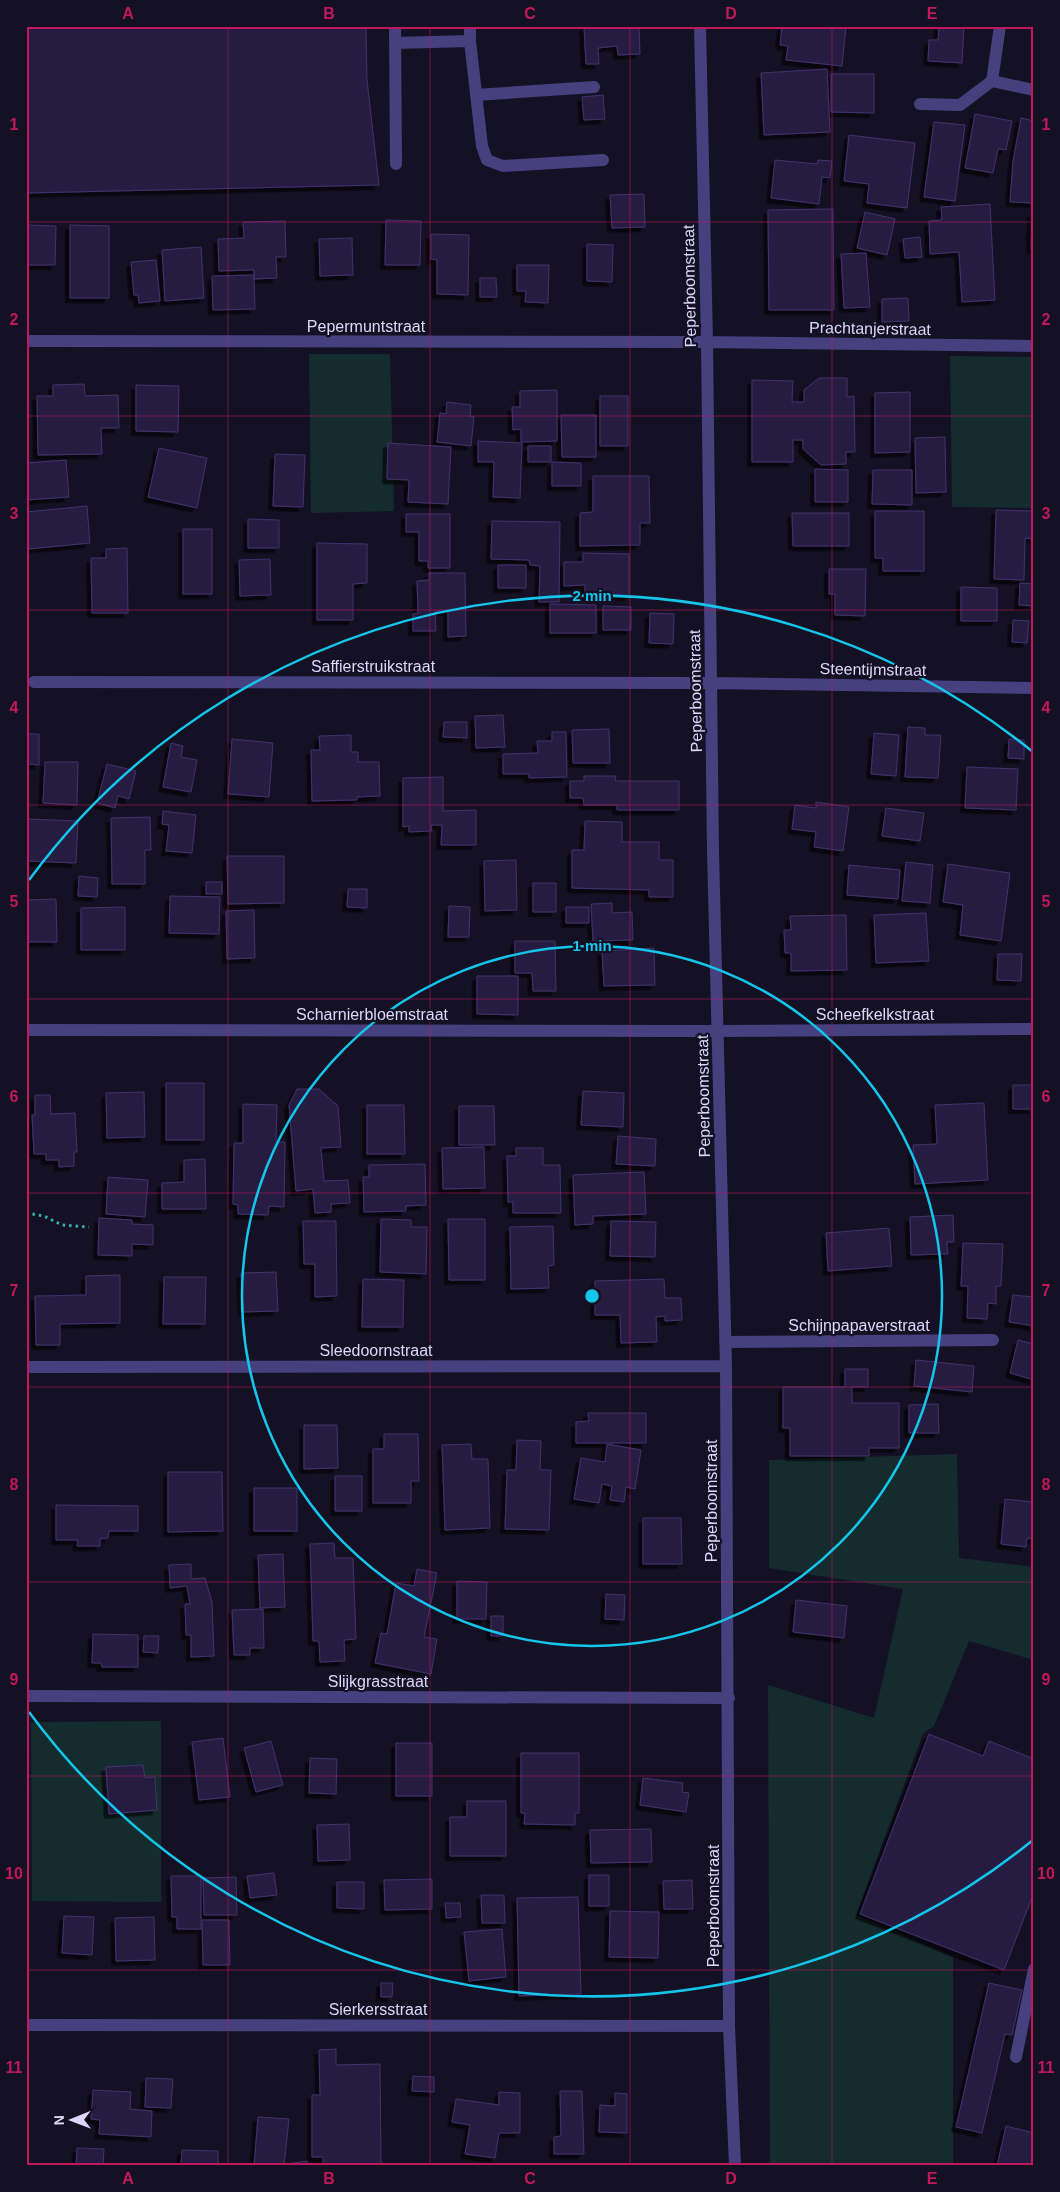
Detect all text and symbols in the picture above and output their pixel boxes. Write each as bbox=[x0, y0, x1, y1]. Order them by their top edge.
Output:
text: A bbox=[122, 5, 134, 22]
text: B bbox=[323, 5, 335, 22]
text: C bbox=[524, 5, 536, 22]
text: D bbox=[725, 5, 737, 22]
text: E bbox=[927, 5, 938, 22]
text: 1 bbox=[10, 116, 19, 133]
text: 1 bbox=[1042, 116, 1051, 133]
street label: Peperboomstraat bbox=[680, 224, 699, 347]
text: 2 bbox=[10, 311, 19, 328]
text: 2 bbox=[1042, 311, 1051, 328]
street label: Pepermuntstraat bbox=[307, 318, 426, 335]
street label: Prachtanjerstraat bbox=[809, 319, 932, 338]
text: 3 bbox=[10, 505, 19, 522]
text: 3 bbox=[1042, 505, 1051, 522]
text: 2 min bbox=[572, 587, 612, 604]
street label: Peperboomstraat bbox=[686, 629, 705, 752]
street label: Saffierstruikstraat bbox=[311, 658, 436, 675]
street label: Steentijmstraat bbox=[819, 660, 927, 679]
text: 4 bbox=[10, 699, 19, 716]
text: 4 bbox=[1042, 699, 1051, 716]
text: 5 bbox=[10, 893, 19, 910]
text: 5 bbox=[1042, 893, 1051, 910]
text: 1 min bbox=[572, 937, 612, 954]
street label: Scharnierbloemstraat bbox=[296, 1006, 449, 1023]
street label: Scheefkelkstraat bbox=[816, 1006, 935, 1023]
street label: Peperboomstraat bbox=[694, 1034, 713, 1157]
text: 6 bbox=[10, 1088, 19, 1105]
text: 6 bbox=[1042, 1088, 1051, 1105]
text: 7 bbox=[10, 1282, 19, 1299]
text: 7 bbox=[1042, 1282, 1051, 1299]
centre of rings bbox=[583, 1287, 601, 1305]
street label: Schijnpapaverstraat bbox=[788, 1317, 930, 1334]
street label: Sleedoornstraat bbox=[320, 1342, 433, 1359]
street label: Peperboomstraat bbox=[703, 1439, 720, 1562]
text: 8 bbox=[10, 1476, 19, 1493]
text: 8 bbox=[1042, 1476, 1051, 1493]
text: 9 bbox=[10, 1671, 19, 1688]
text: 9 bbox=[1042, 1671, 1051, 1688]
street label: Slijkgrasstraat bbox=[328, 1673, 429, 1690]
street label: Peperboomstraat bbox=[705, 1844, 722, 1967]
text: 10 bbox=[5, 1865, 23, 1882]
text: 10 bbox=[1037, 1865, 1055, 1882]
street label: Sierkersstraat bbox=[329, 2001, 428, 2018]
text: 11 bbox=[6, 2059, 23, 2076]
text: 11 bbox=[1038, 2059, 1055, 2076]
north arrow bbox=[48, 2094, 98, 2144]
text: N bbox=[51, 2115, 67, 2125]
text: A bbox=[122, 2170, 134, 2187]
text: B bbox=[323, 2170, 335, 2187]
text: C bbox=[524, 2170, 536, 2187]
text: D bbox=[725, 2170, 737, 2187]
text: E bbox=[927, 2170, 938, 2187]

